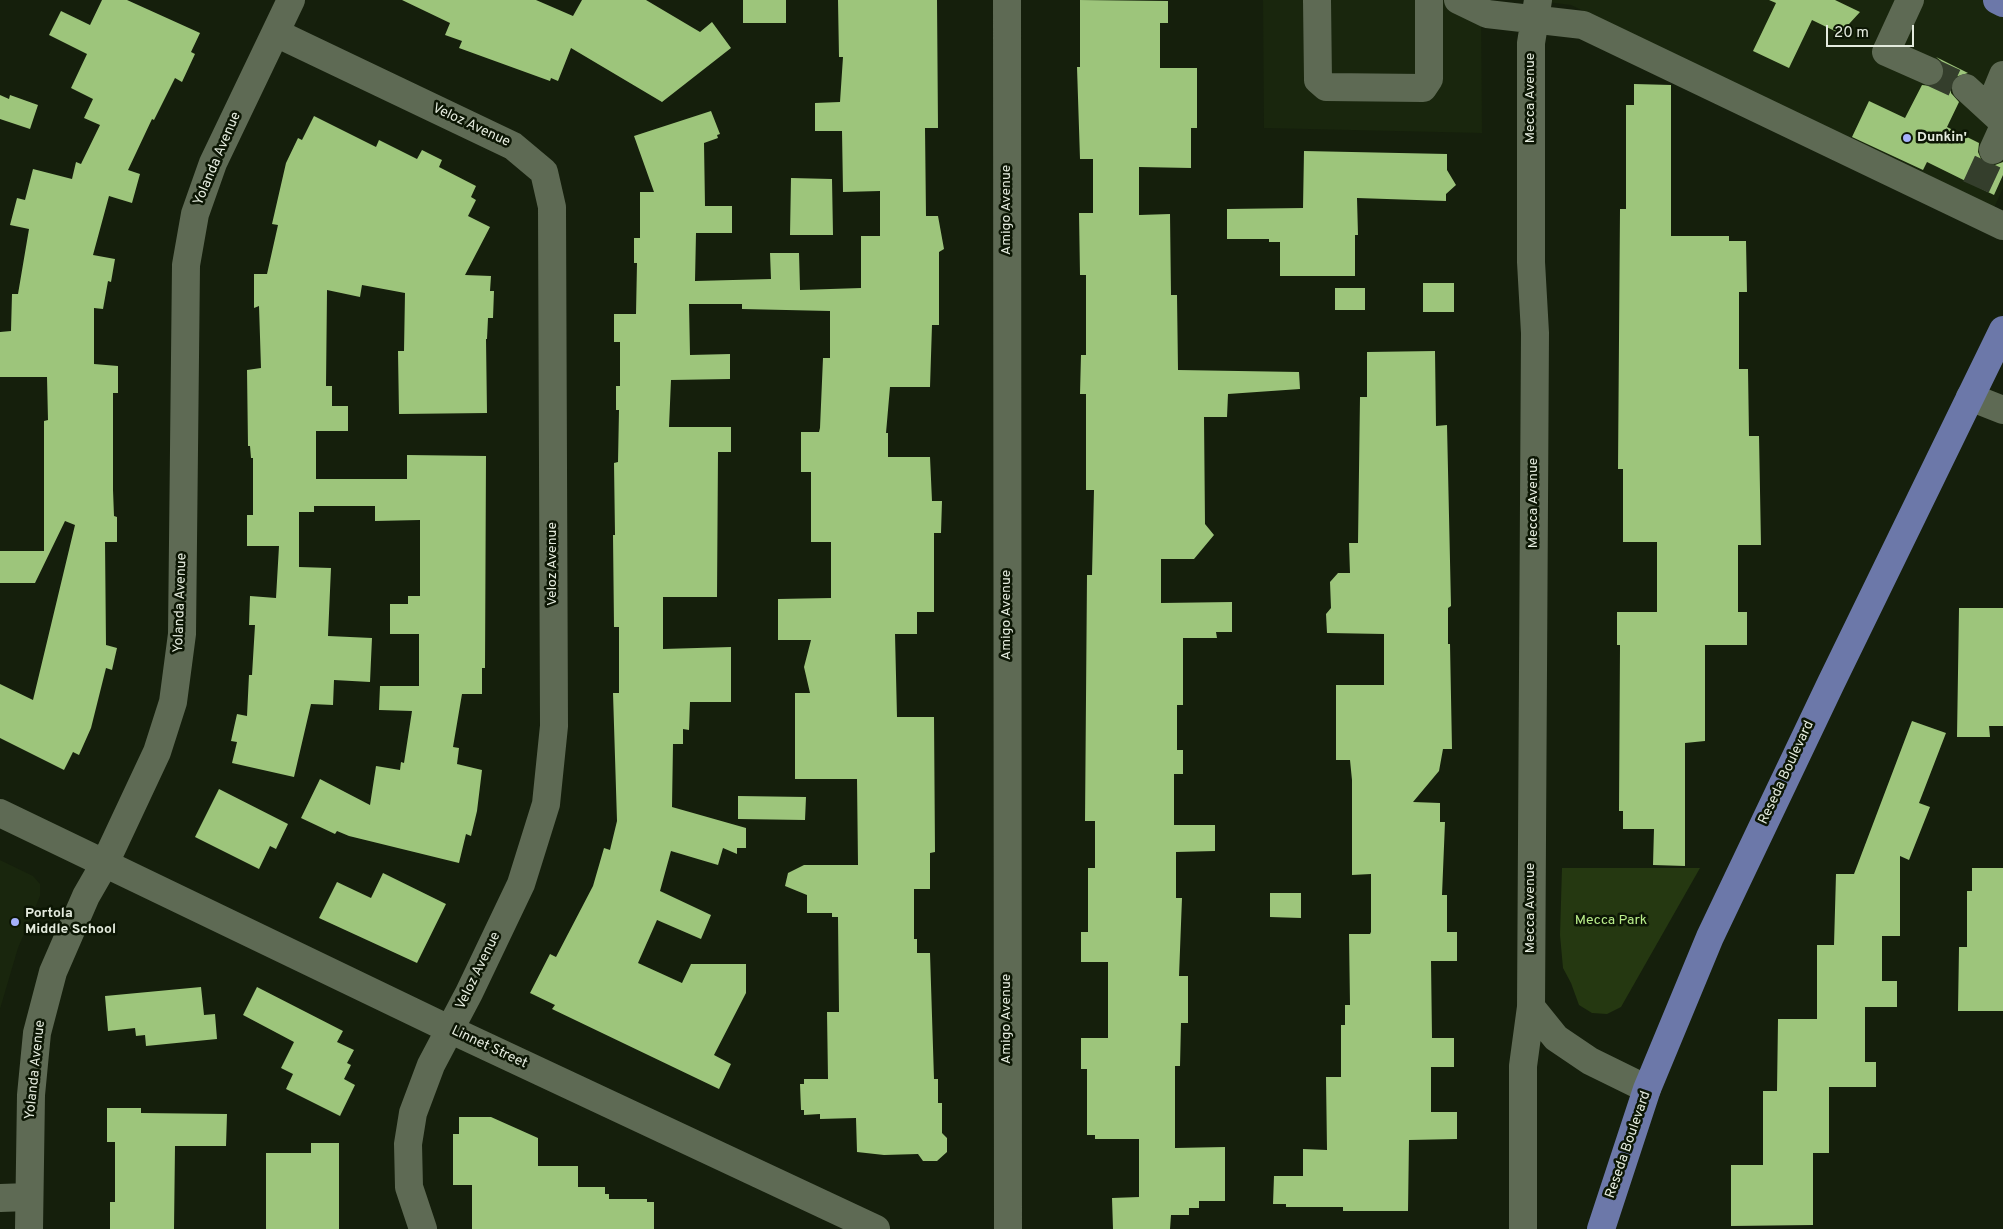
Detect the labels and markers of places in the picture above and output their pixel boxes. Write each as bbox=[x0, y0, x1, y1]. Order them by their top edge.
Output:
place label: Dunkin' bbox=[1917, 130, 1967, 146]
marker: Dunkin' bbox=[1901, 132, 1913, 144]
place label: Portola Middle School bbox=[25, 906, 116, 939]
marker: Portola Middle School bbox=[9, 916, 21, 928]

